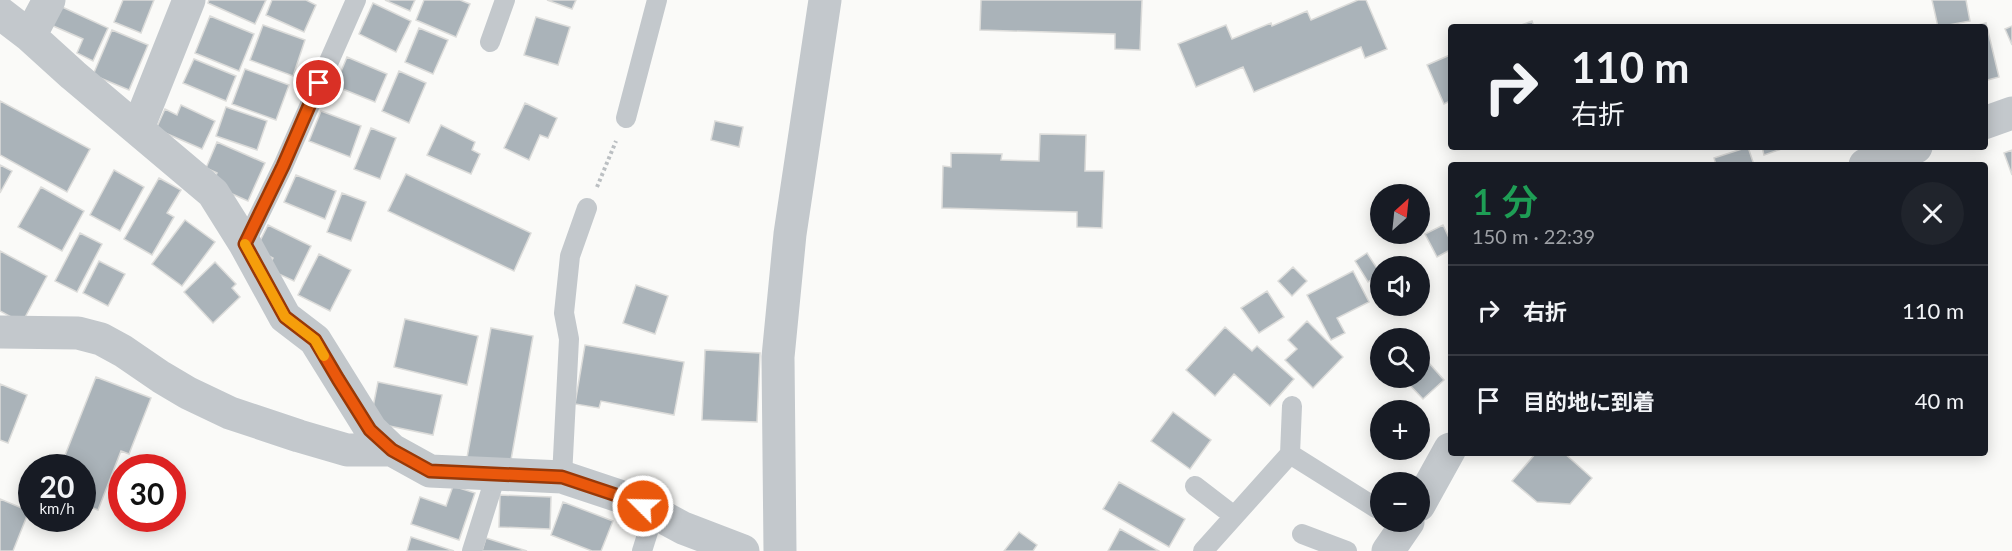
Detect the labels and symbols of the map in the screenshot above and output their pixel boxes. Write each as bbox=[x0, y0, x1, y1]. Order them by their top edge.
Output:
pin bbox=[293, 57, 344, 108]
north arrow bbox=[1370, 184, 1430, 244]
speed limit sign: 30 bbox=[108, 454, 186, 532]
position arrow bbox=[611, 474, 675, 538]

